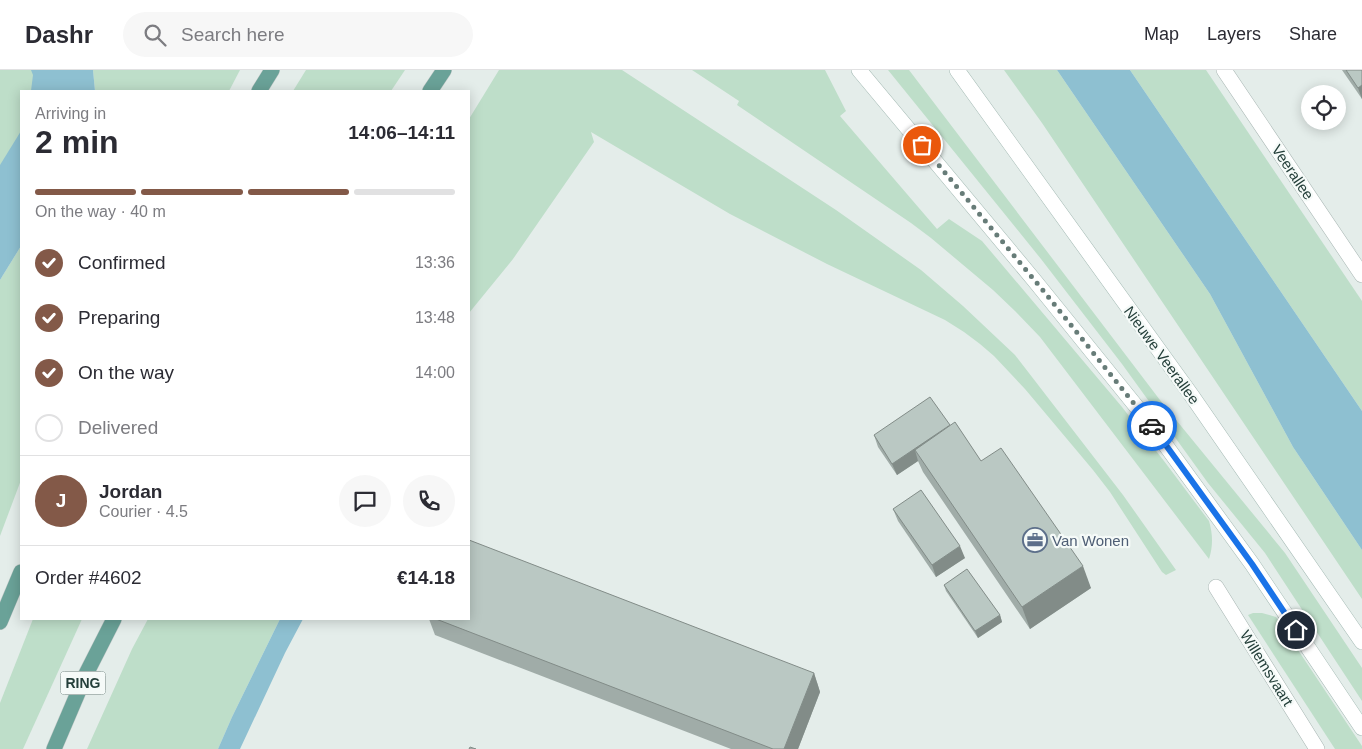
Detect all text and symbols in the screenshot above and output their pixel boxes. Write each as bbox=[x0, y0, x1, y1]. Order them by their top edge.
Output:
search box bbox=[123, 12, 473, 57]
text: Dashr bbox=[25, 21, 93, 48]
icon: search bbox=[141, 21, 169, 49]
text: Search here bbox=[181, 24, 285, 45]
text: Map bbox=[1144, 24, 1179, 44]
text: Layers bbox=[1207, 24, 1261, 44]
text: Share bbox=[1289, 24, 1337, 44]
map controls bbox=[1301, 85, 1346, 130]
button: locate bbox=[1301, 85, 1346, 130]
text: Arriving in bbox=[35, 105, 106, 122]
text: 14:06–14:11 bbox=[348, 122, 455, 143]
text: 2 min bbox=[35, 124, 119, 160]
pin bbox=[901, 124, 943, 166]
icon: bag bbox=[908, 131, 936, 159]
street label: Veerallee bbox=[1268, 141, 1318, 203]
text: On the way · 40 m bbox=[35, 203, 166, 220]
icon: check bbox=[35, 249, 63, 277]
text: Confirmed bbox=[78, 252, 166, 273]
text: 13:36 bbox=[415, 254, 455, 271]
street label: Nieuwe Veerallee bbox=[1121, 303, 1203, 407]
icon: check bbox=[35, 304, 63, 332]
text: Preparing bbox=[78, 307, 160, 328]
text: 13:48 bbox=[415, 309, 455, 326]
icon: check bbox=[35, 359, 63, 387]
text: On the way bbox=[78, 362, 174, 383]
text: 14:00 bbox=[415, 364, 455, 381]
courier bbox=[1127, 401, 1177, 451]
icon: car bbox=[1138, 412, 1166, 440]
text: Delivered bbox=[78, 417, 158, 438]
button: chat bbox=[339, 475, 391, 527]
button: phone bbox=[403, 475, 455, 527]
text: Jordan bbox=[99, 481, 162, 502]
text: J bbox=[56, 490, 66, 511]
text: Courier · 4.5 bbox=[99, 503, 188, 520]
office icon: Van Wonen bbox=[1022, 527, 1048, 553]
place label: Van Wonen bbox=[1052, 532, 1129, 549]
text: Order #4602 bbox=[35, 567, 142, 588]
text: €14.18 bbox=[397, 567, 455, 588]
pin bbox=[1275, 609, 1317, 651]
icon: home bbox=[1282, 616, 1310, 644]
street label: Willemsvaart bbox=[1237, 627, 1297, 710]
road number: RING bbox=[61, 672, 106, 694]

